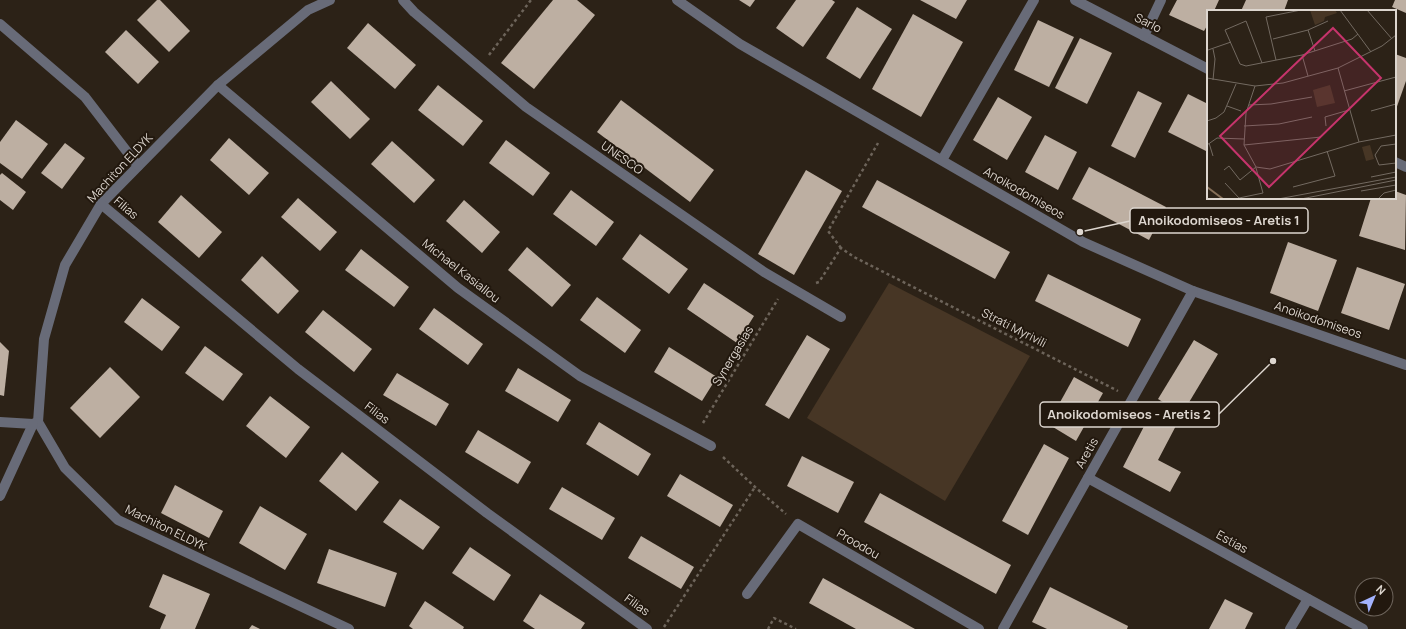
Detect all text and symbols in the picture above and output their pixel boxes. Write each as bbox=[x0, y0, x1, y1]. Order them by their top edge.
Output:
street label: Sarlo bbox=[1132, 9, 1165, 37]
inset map bbox=[1207, 10, 1396, 199]
street label: Machiton ELDYK bbox=[83, 129, 157, 206]
street label: UNESCO bbox=[598, 137, 647, 178]
street label: Anoikodomiseos bbox=[980, 162, 1068, 223]
street label: Filias bbox=[110, 192, 142, 223]
callout: Anoikodomiseos - Aretis 1 bbox=[1130, 208, 1308, 233]
text: Anoikodomiseos - Aretis 1 bbox=[1138, 211, 1300, 229]
street label: Michael Kasiallou bbox=[419, 235, 504, 307]
street label: Anoikodomiseos bbox=[1272, 297, 1364, 342]
street label: Strati Myrivili bbox=[979, 304, 1050, 351]
street label: Synergasias bbox=[708, 322, 757, 389]
street label: Filias bbox=[361, 398, 393, 428]
callout: Anoikodomiseos - Aretis 2 bbox=[1040, 402, 1219, 427]
text: Anoikodomiseos - Aretis 2 bbox=[1047, 405, 1211, 423]
street label: Aretis bbox=[1071, 434, 1102, 471]
street label: Machiton ELDYK bbox=[123, 500, 211, 555]
street label: Proodou bbox=[834, 524, 883, 563]
street label: Estias bbox=[1213, 526, 1251, 557]
north arrow bbox=[1354, 577, 1394, 617]
text: N bbox=[1373, 581, 1389, 598]
street label: Filias bbox=[621, 590, 653, 620]

